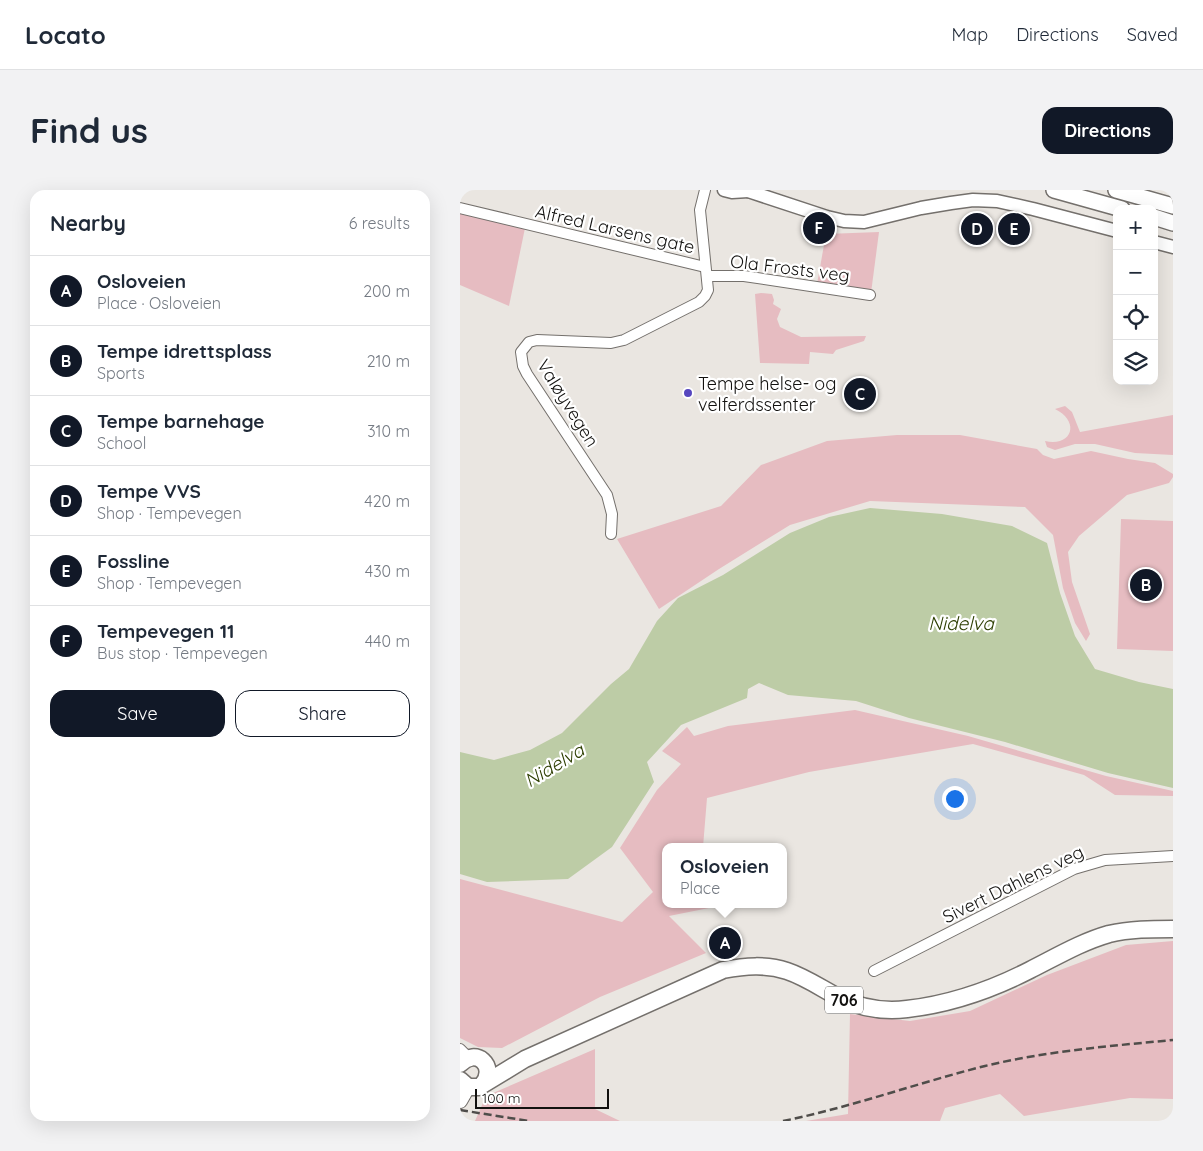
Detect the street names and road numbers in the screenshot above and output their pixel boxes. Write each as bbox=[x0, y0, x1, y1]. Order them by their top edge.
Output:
street label: Alfred Larsens gate bbox=[533, 199, 697, 259]
street label: Ola Frosts veg bbox=[729, 249, 851, 287]
street label: Valøyvegen bbox=[532, 355, 604, 451]
street label: Sivert Dahlens veg bbox=[939, 840, 1087, 928]
road number: 706 bbox=[825, 986, 863, 1014]

